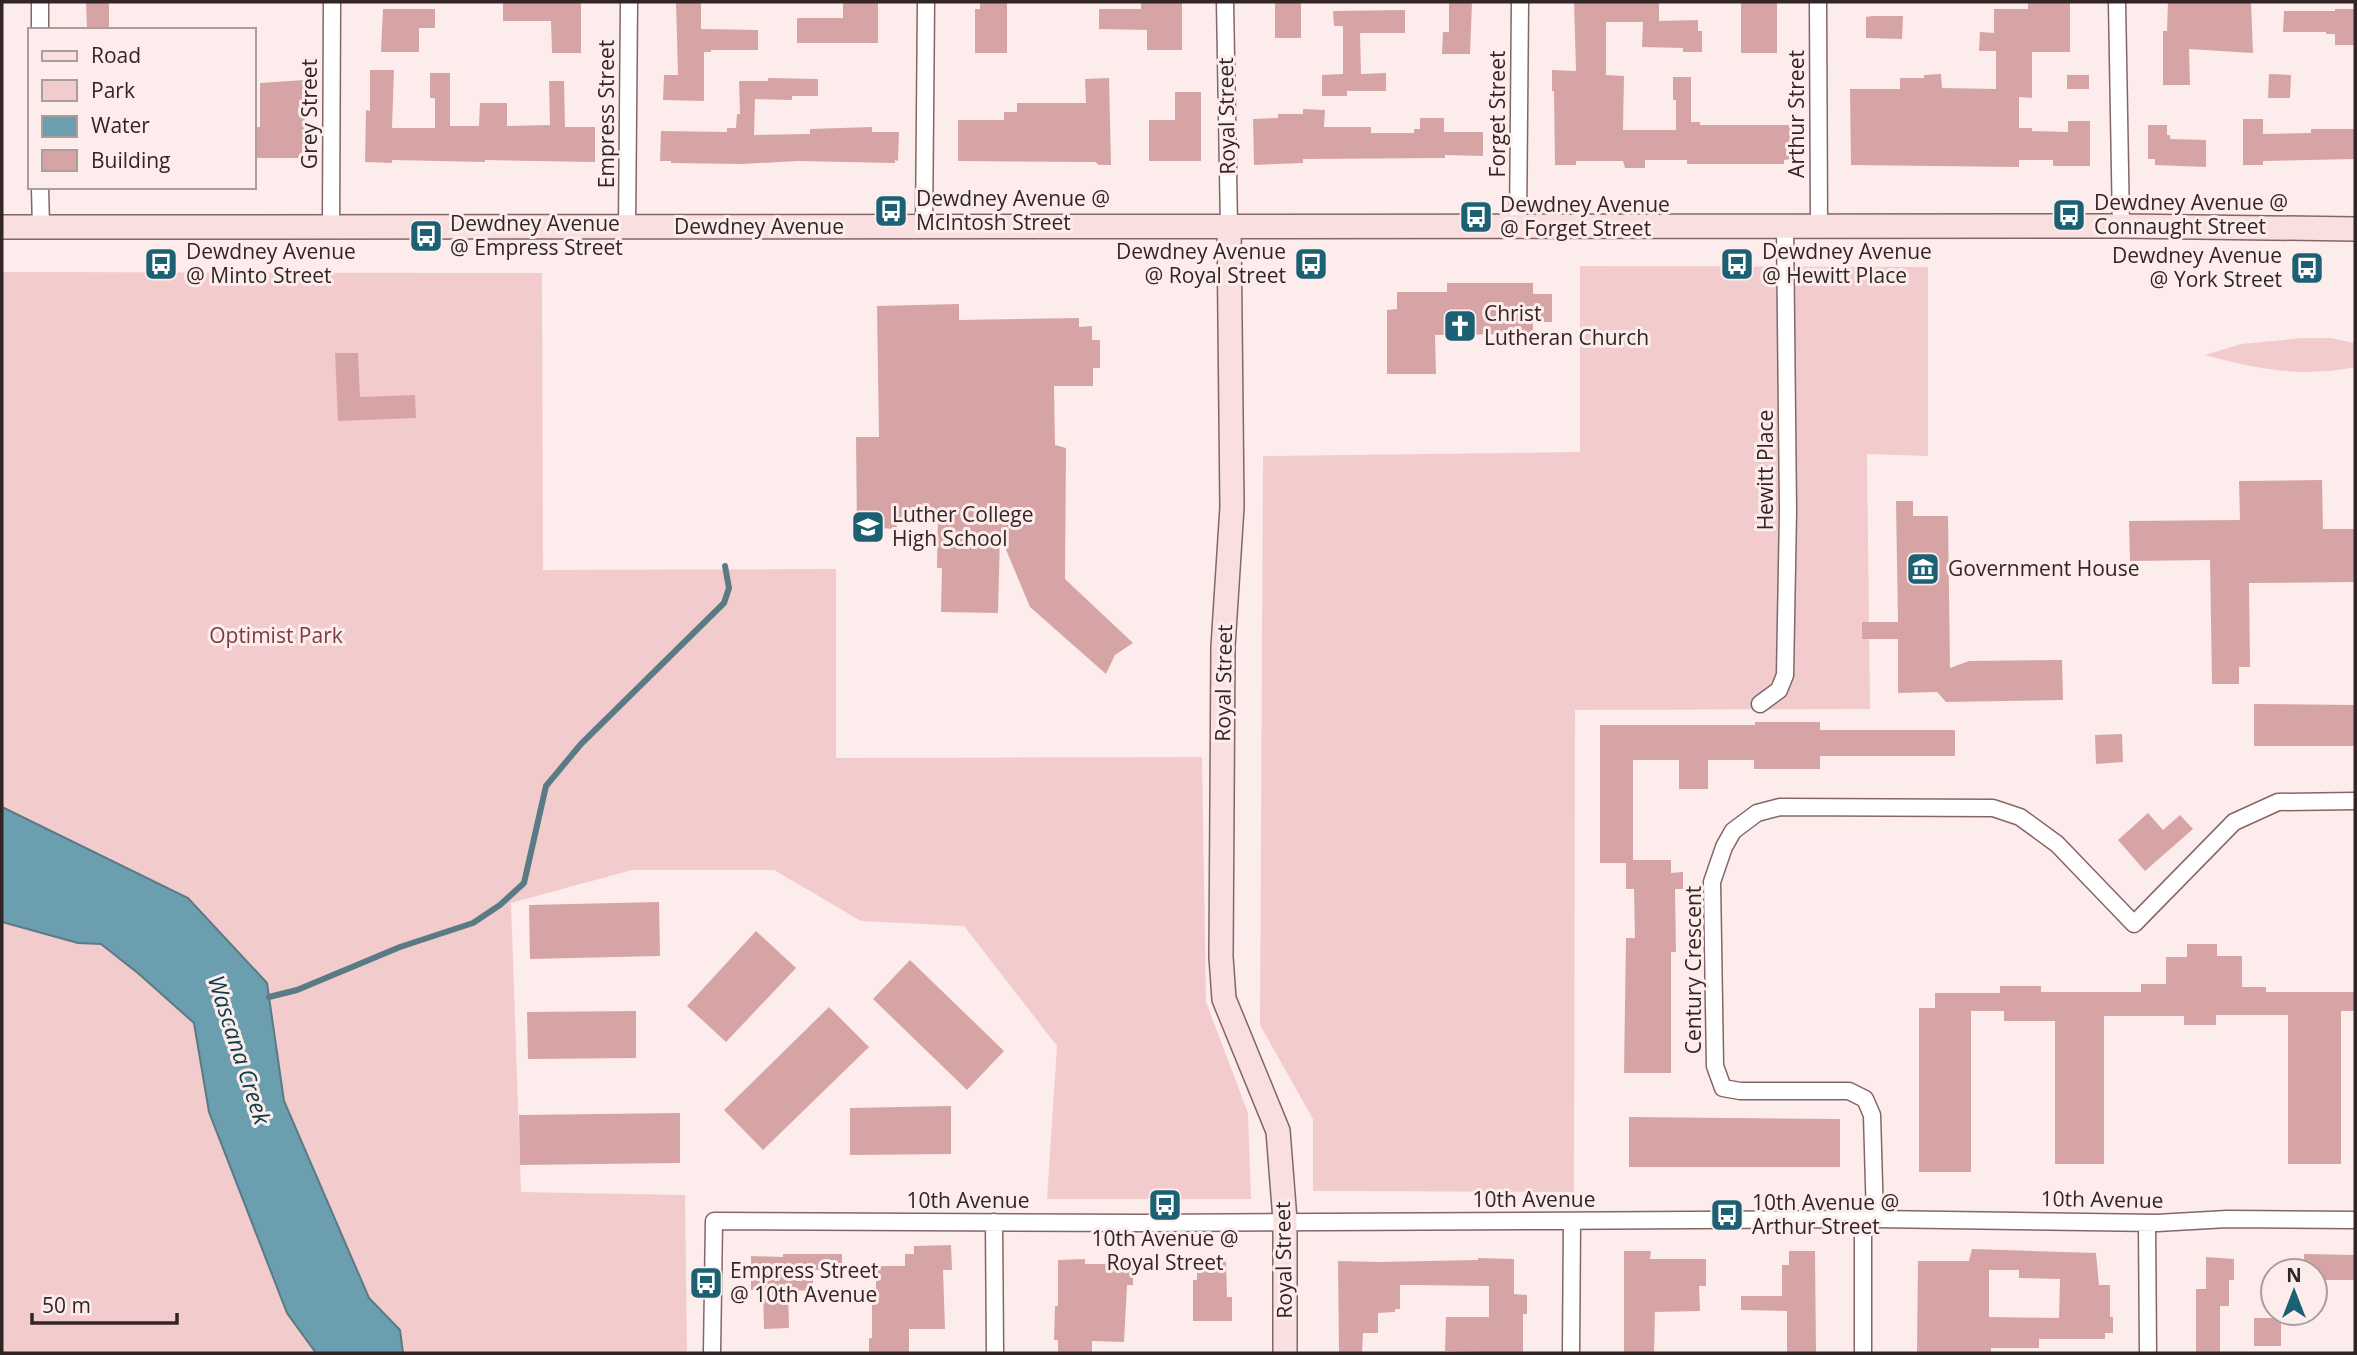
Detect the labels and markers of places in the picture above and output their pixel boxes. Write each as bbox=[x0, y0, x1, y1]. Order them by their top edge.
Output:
place label: Dewdney Avenue @ McIntosh Street bbox=[916, 184, 1110, 236]
place label: Dewdney Avenue @ Connaught Street bbox=[2094, 188, 2288, 240]
place label: Dewdney Avenue @ Forget Street bbox=[1500, 190, 1670, 242]
bus stop icon: Dewdney Avenue @ McIntosh Street bbox=[872, 192, 910, 230]
bus stop icon: Dewdney Avenue @ Connaught Street bbox=[2050, 196, 2088, 234]
bus stop icon: Dewdney Avenue @ Forget Street bbox=[1457, 198, 1495, 236]
place label: Dewdney Avenue @ Empress Street bbox=[450, 209, 623, 261]
bus stop icon: Dewdney Avenue @ Empress Street bbox=[407, 217, 445, 255]
place label: Dewdney Avenue @ Minto Street bbox=[186, 237, 356, 289]
place label: Dewdney Avenue @ Royal Street bbox=[1116, 237, 1286, 289]
place label: Dewdney Avenue @ Hewitt Place bbox=[1762, 237, 1932, 289]
place label: Dewdney Avenue @ York Street bbox=[2112, 241, 2282, 293]
bus stop icon: Dewdney Avenue @ Minto Street bbox=[142, 245, 180, 283]
bus stop icon: Dewdney Avenue @ Royal Street bbox=[1292, 245, 1330, 283]
bus stop icon: Dewdney Avenue @ Hewitt Place bbox=[1718, 245, 1756, 283]
bus stop icon: Dewdney Avenue @ York Street bbox=[2288, 249, 2326, 287]
place label: Christ Lutheran Church bbox=[1484, 299, 1649, 351]
church icon: Christ Lutheran Church bbox=[1441, 307, 1479, 345]
place label: Luther College High School bbox=[892, 500, 1033, 552]
school or university icon: Luther College High School bbox=[849, 508, 887, 546]
museum icon: Government House bbox=[1904, 550, 1942, 588]
place label: Government House bbox=[1948, 554, 2140, 582]
bus stop icon: 10th Avenue @ Royal Street bbox=[1146, 1186, 1184, 1224]
place label: 10th Avenue @ Arthur Street bbox=[1752, 1188, 1899, 1240]
bus stop icon: 10th Avenue @ Arthur Street bbox=[1708, 1196, 1746, 1234]
place label: 10th Avenue @ Royal Street bbox=[1091, 1224, 1239, 1276]
place label: Empress Street @ 10th Avenue bbox=[730, 1256, 878, 1308]
bus stop icon: Empress Street @ 10th Avenue bbox=[687, 1264, 725, 1302]

